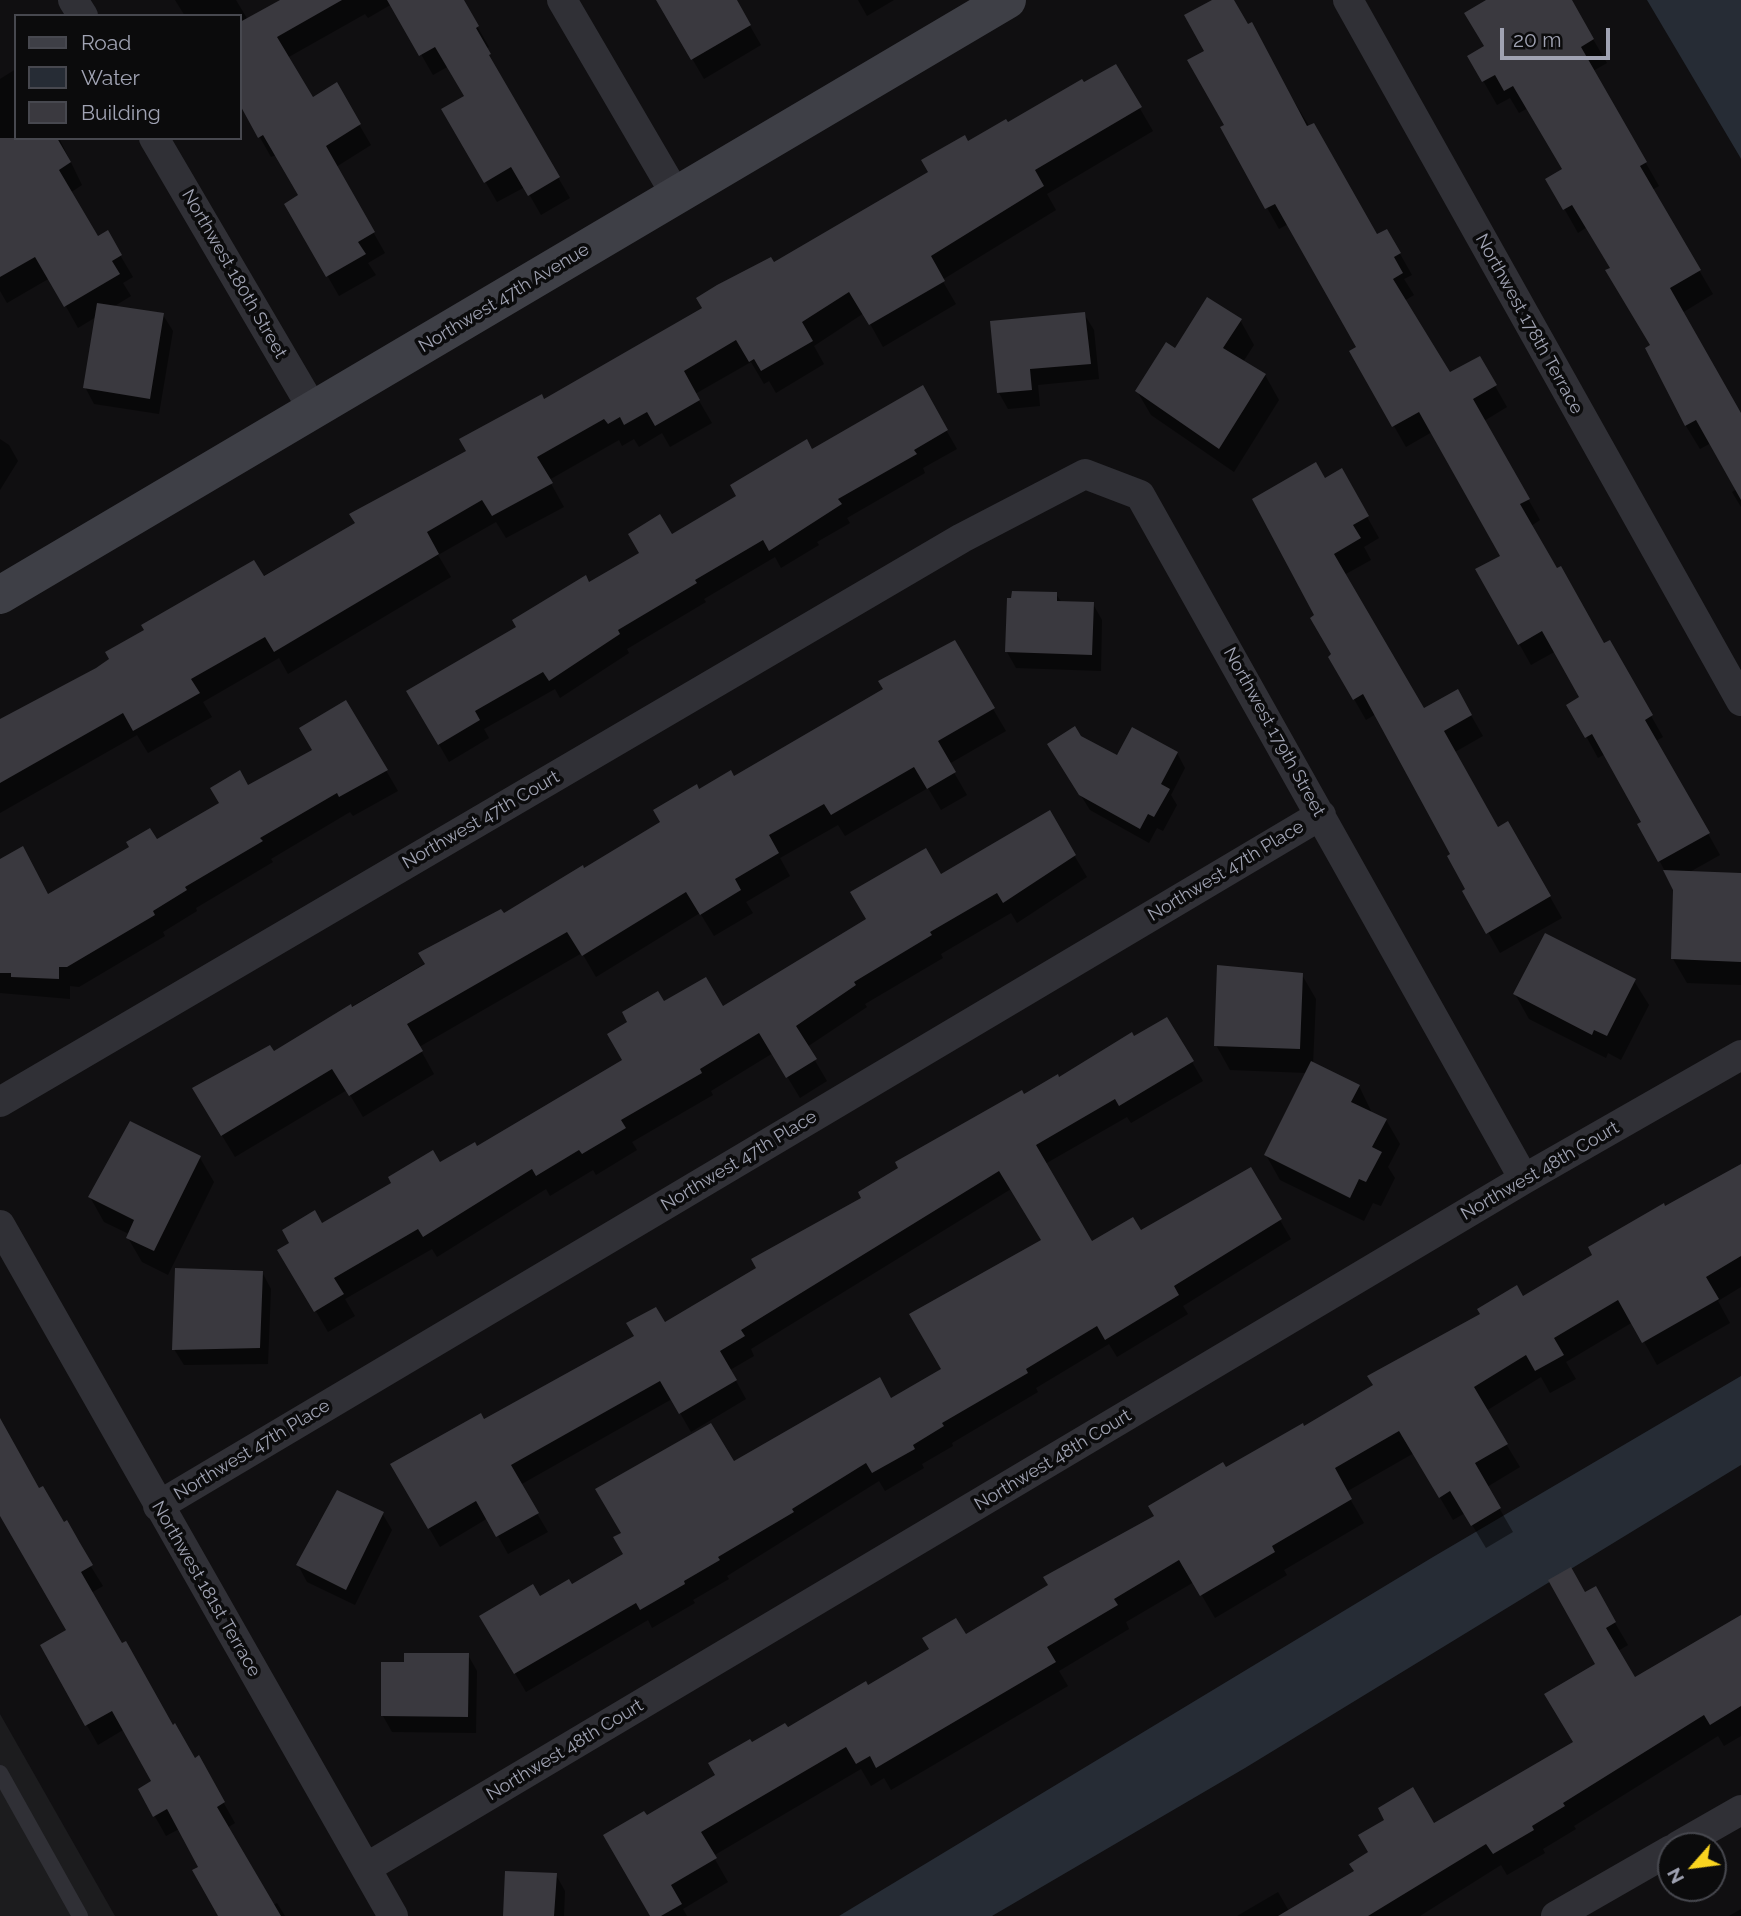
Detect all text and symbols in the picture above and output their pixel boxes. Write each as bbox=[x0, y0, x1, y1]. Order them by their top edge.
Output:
legend bbox=[14, 14, 242, 140]
scale bar bbox=[1503, 14, 1613, 58]
text: 20 m bbox=[1513, 27, 1561, 52]
text: Road bbox=[81, 30, 131, 55]
text: Water bbox=[81, 65, 140, 90]
text: Building bbox=[81, 100, 161, 125]
street label: Northwest 180th Street bbox=[177, 186, 291, 362]
street label: Northwest 178th Terrace bbox=[1470, 230, 1588, 418]
street label: Northwest 47th Avenue bbox=[415, 239, 593, 357]
street label: Northwest 179th Street bbox=[1218, 644, 1330, 820]
street label: Northwest 47th Court bbox=[399, 766, 563, 874]
street label: Northwest 47th Place bbox=[1144, 816, 1308, 926]
street label: Northwest 47th Place bbox=[657, 1106, 821, 1216]
street label: Northwest 48th Court bbox=[1457, 1117, 1623, 1225]
street label: Northwest 47th Place bbox=[170, 1395, 334, 1505]
street label: Northwest 48th Court bbox=[971, 1405, 1135, 1515]
street label: Northwest 181st Terrace bbox=[147, 1497, 265, 1681]
street label: Northwest 48th Court bbox=[483, 1695, 647, 1805]
north arrow bbox=[1657, 1832, 1727, 1902]
text: N bbox=[1662, 1864, 1688, 1887]

